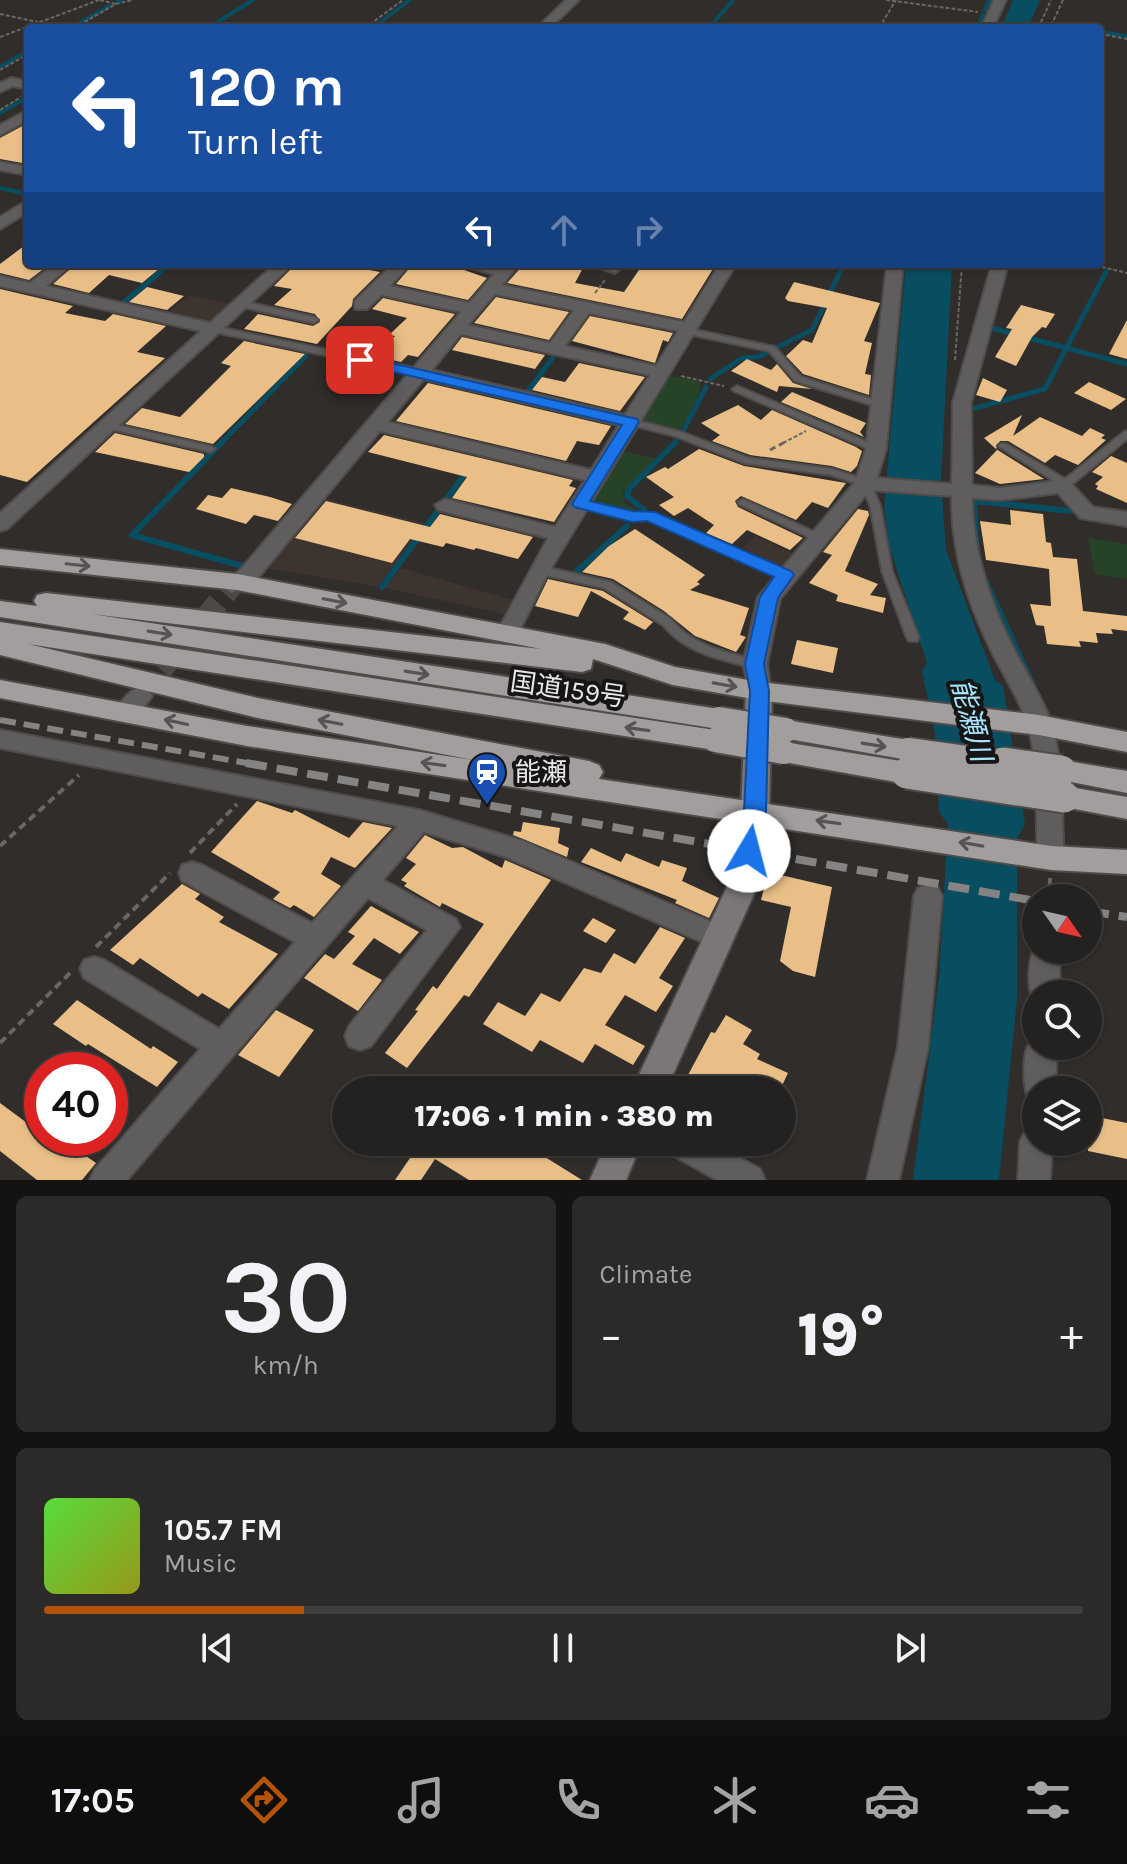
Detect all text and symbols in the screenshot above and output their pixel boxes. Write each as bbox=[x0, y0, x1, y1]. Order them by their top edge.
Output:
text: 120 m bbox=[188, 54, 345, 119]
icon: left bbox=[56, 56, 160, 160]
text: Turn left bbox=[188, 121, 323, 163]
icon: left bbox=[458, 208, 502, 252]
icon: ahead bbox=[542, 208, 586, 252]
icon: right bbox=[626, 208, 670, 252]
pin bbox=[326, 326, 394, 394]
icon: arrive bbox=[338, 338, 382, 382]
one-way arrow bbox=[64, 558, 90, 573]
one-way arrow bbox=[322, 594, 347, 609]
one-way arrow bbox=[147, 626, 172, 641]
one-way arrow bbox=[404, 666, 429, 681]
street label: 国道159号 bbox=[508, 666, 628, 713]
water label: 能瀬川 bbox=[945, 675, 999, 768]
one-way arrow bbox=[712, 678, 738, 693]
one-way arrow bbox=[164, 714, 189, 729]
one-way arrow bbox=[318, 714, 343, 729]
one-way arrow bbox=[625, 721, 651, 736]
one-way arrow bbox=[861, 738, 887, 753]
station icon: 能瀬 bbox=[466, 751, 508, 806]
one-way arrow bbox=[420, 756, 446, 771]
place label: 能瀬 bbox=[515, 757, 567, 788]
position arrow bbox=[707, 809, 791, 893]
one-way arrow bbox=[816, 814, 841, 829]
one-way arrow bbox=[959, 836, 984, 851]
north arrow bbox=[1022, 884, 1102, 964]
map controls bbox=[1022, 884, 1102, 1156]
button: search bbox=[1022, 980, 1102, 1060]
speed limit sign: 40 bbox=[24, 1052, 128, 1156]
button: layers bbox=[1022, 1076, 1102, 1156]
text: 17:06 · 1 min · 380 m bbox=[414, 1098, 714, 1134]
text: 30 bbox=[221, 1237, 351, 1358]
text: Climate bbox=[600, 1259, 692, 1290]
text: 19° bbox=[797, 1300, 885, 1370]
text: − bbox=[600, 1310, 623, 1361]
text: + bbox=[1060, 1310, 1083, 1361]
text: km/h bbox=[253, 1350, 319, 1381]
text: 105.7 FM bbox=[164, 1512, 283, 1548]
text: Music bbox=[164, 1548, 237, 1579]
icon: previous bbox=[195, 1626, 239, 1670]
icon: pause bbox=[541, 1626, 585, 1670]
icon: next bbox=[888, 1626, 932, 1670]
icon: directions bbox=[236, 1772, 292, 1828]
icon: music bbox=[393, 1772, 449, 1828]
icon: phone bbox=[550, 1772, 606, 1828]
icon: climate bbox=[707, 1772, 763, 1828]
icon: car bbox=[864, 1772, 920, 1828]
icon: filters bbox=[1020, 1772, 1076, 1828]
text: 17:05 bbox=[50, 1779, 135, 1821]

